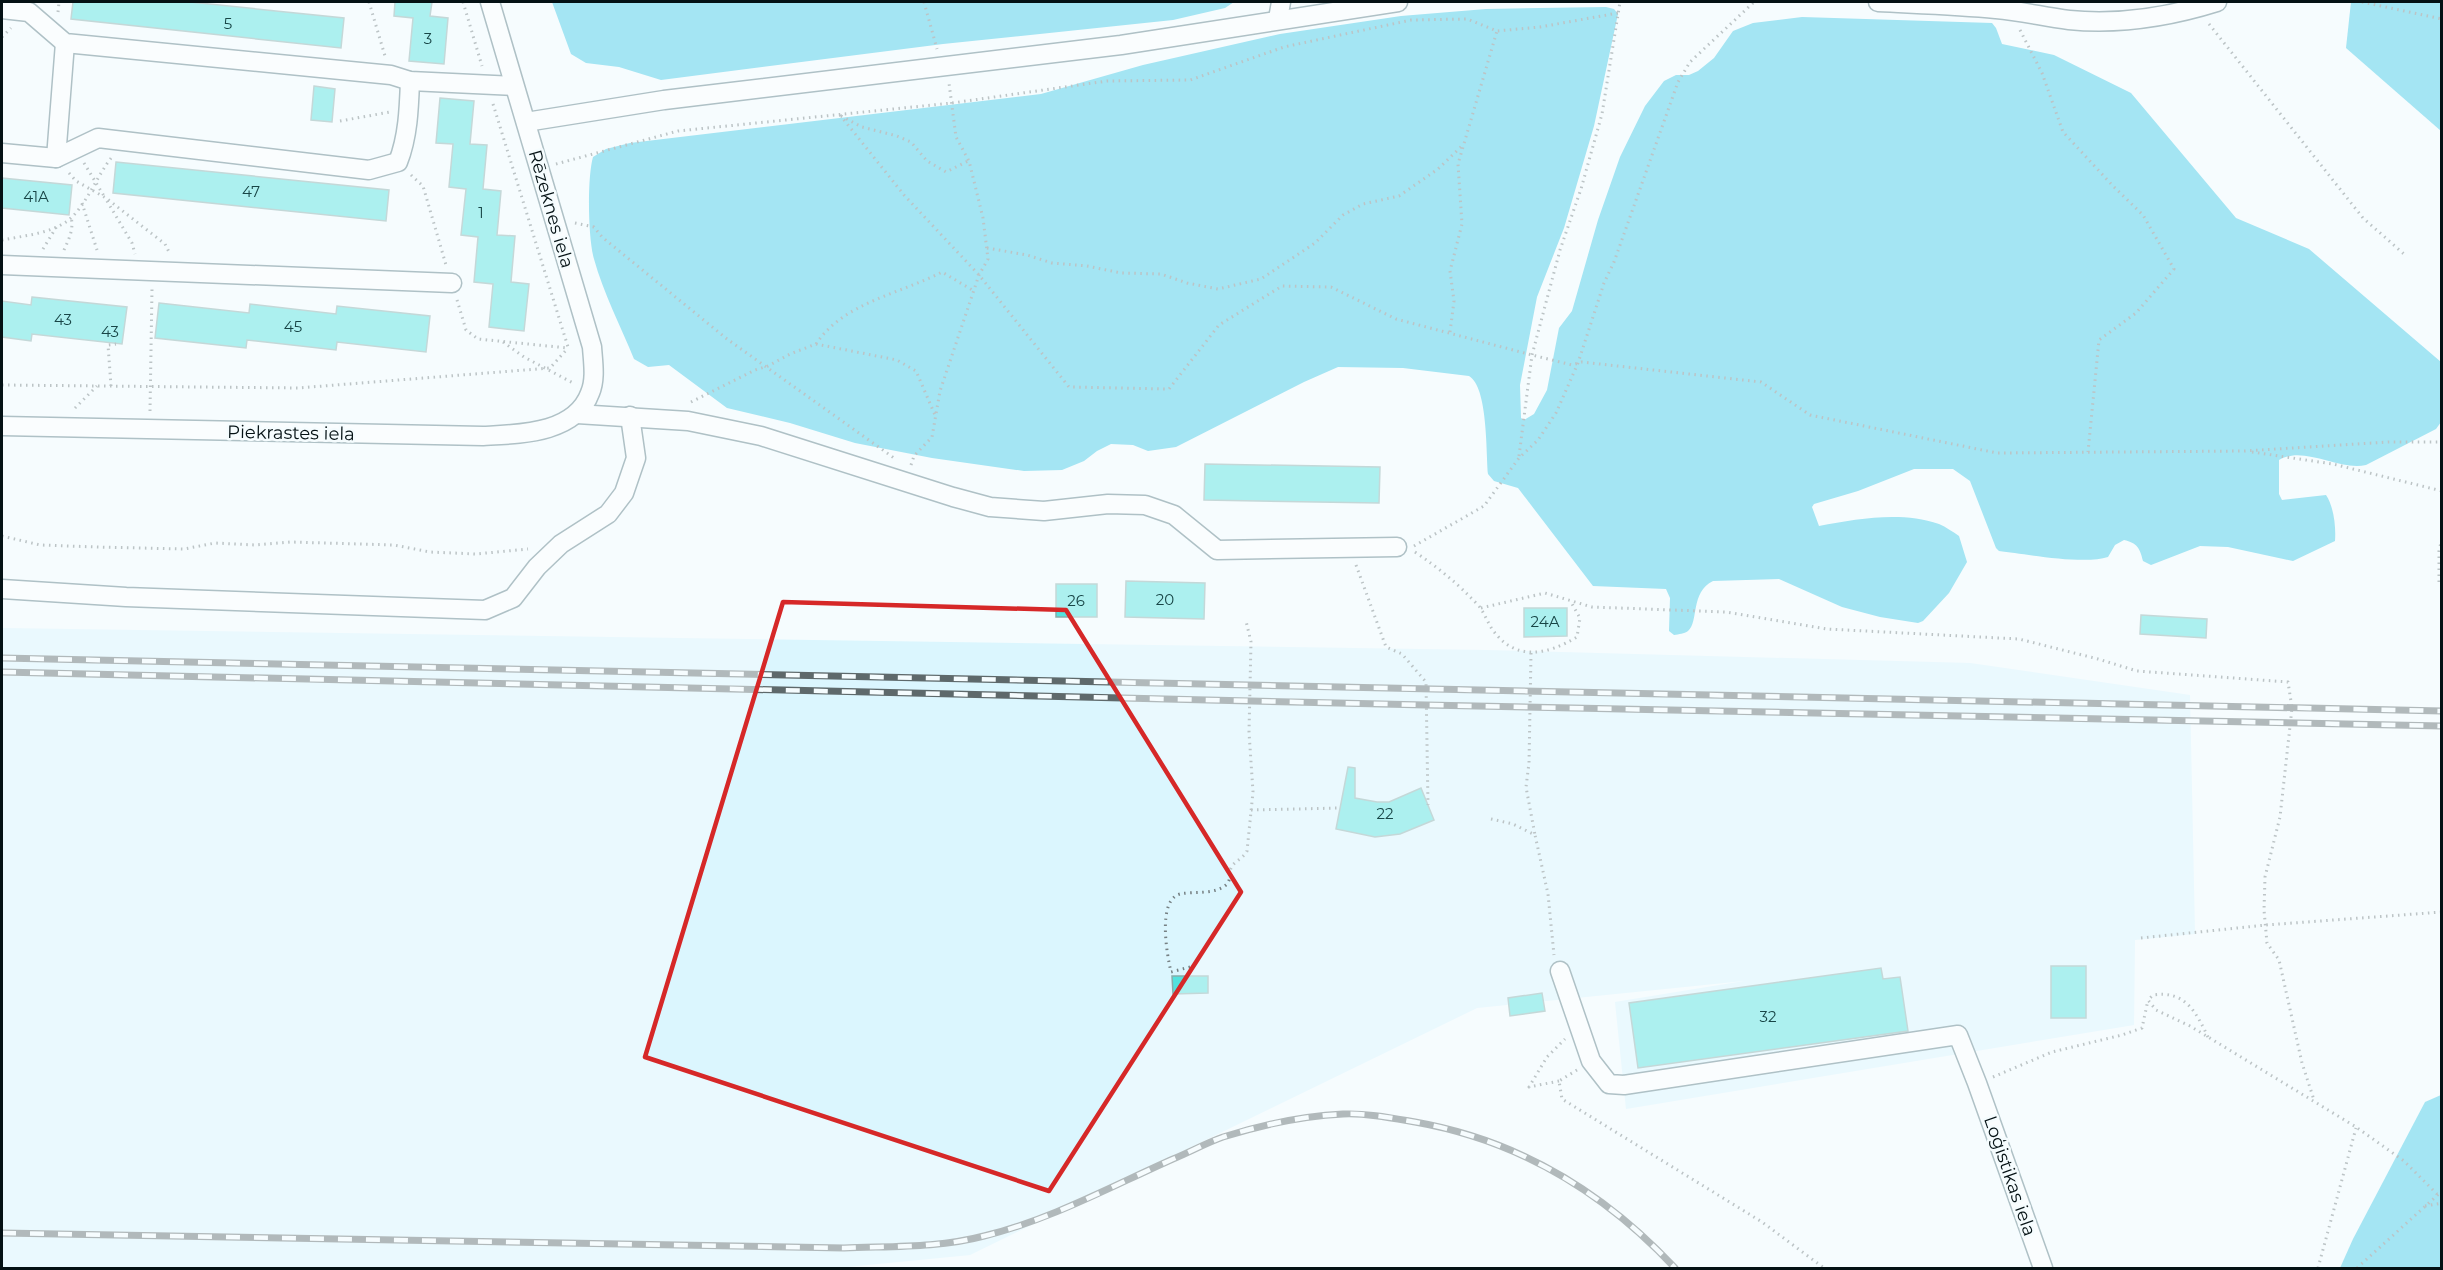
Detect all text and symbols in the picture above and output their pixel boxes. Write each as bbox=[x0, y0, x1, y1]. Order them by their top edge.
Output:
house number: 5 bbox=[224, 14, 232, 33]
house number: 3 bbox=[424, 29, 432, 48]
street label: Rēzeknes iela bbox=[524, 147, 578, 271]
house number: 47 bbox=[242, 182, 260, 201]
house number: 41A bbox=[23, 187, 49, 206]
house number: 1 bbox=[478, 203, 484, 222]
house number: 43 bbox=[54, 310, 72, 329]
house number: 45 bbox=[284, 317, 302, 336]
house number: 43 bbox=[101, 322, 119, 341]
street label: Piekrastes iela bbox=[227, 421, 355, 445]
house number: 20 bbox=[1156, 590, 1174, 609]
house number: 26 bbox=[1067, 591, 1085, 610]
house number: 24A bbox=[1531, 612, 1560, 631]
house number: 22 bbox=[1376, 804, 1394, 823]
house number: 32 bbox=[1760, 1007, 1776, 1026]
street label: Loģistikas iela bbox=[1979, 1113, 2041, 1239]

